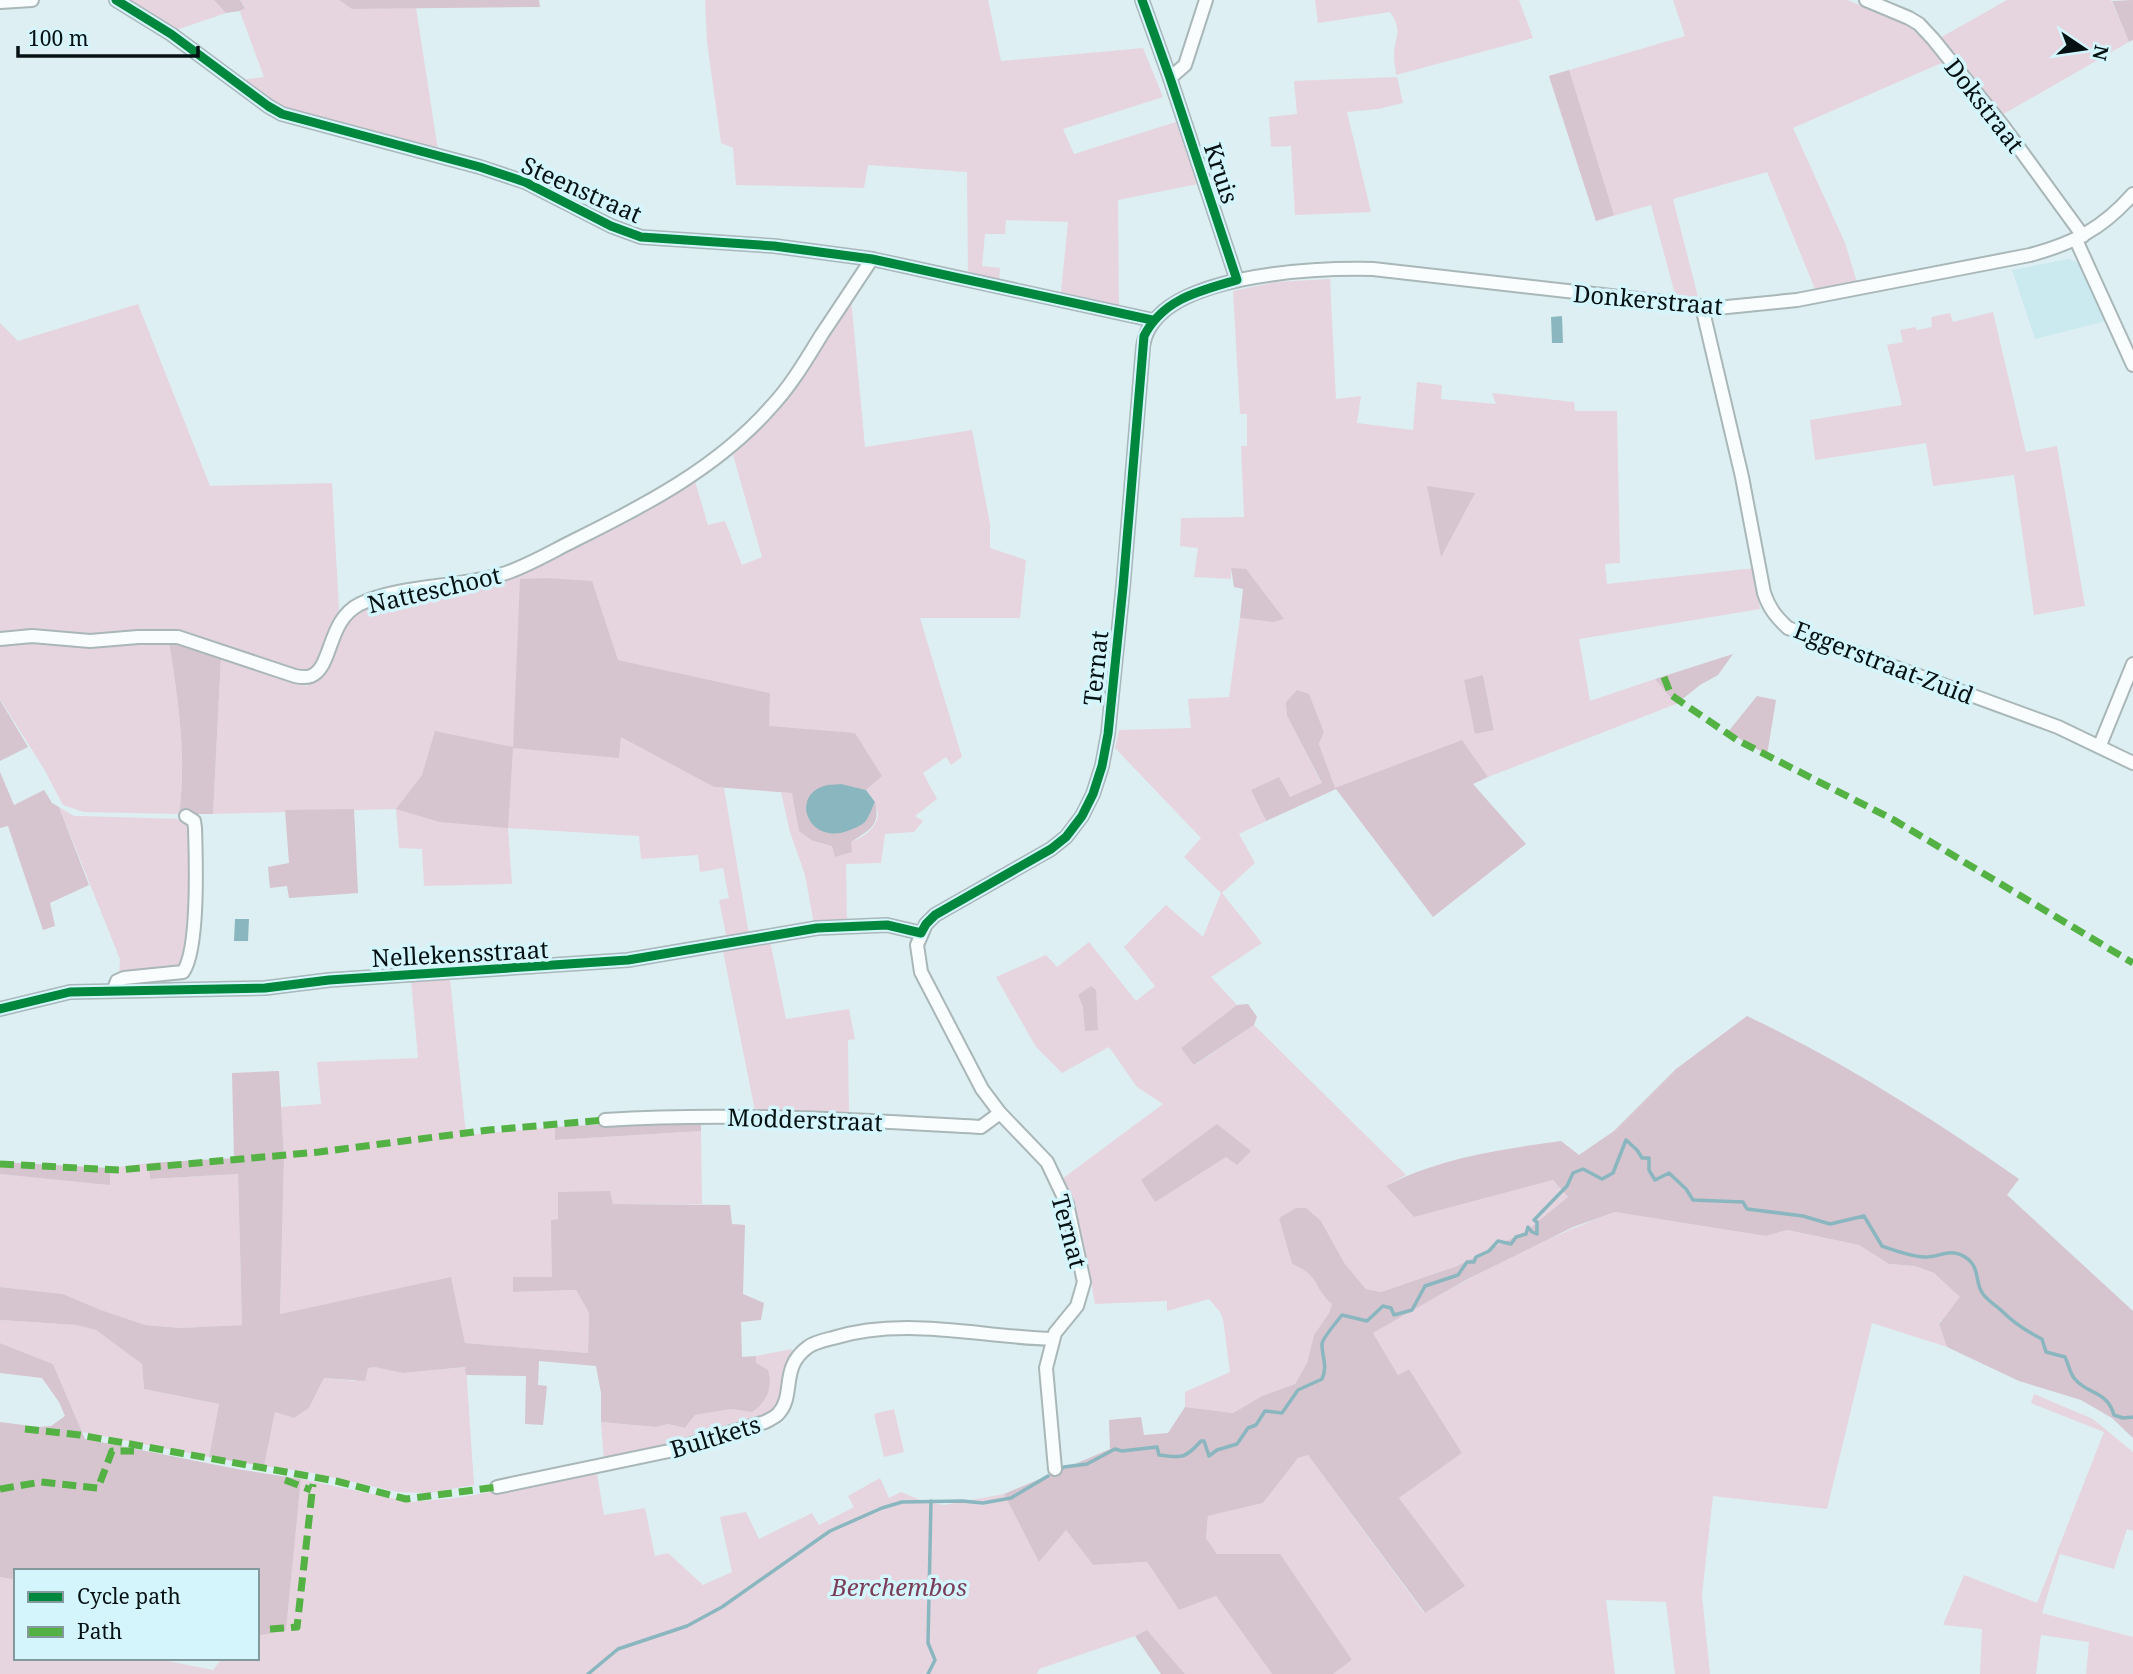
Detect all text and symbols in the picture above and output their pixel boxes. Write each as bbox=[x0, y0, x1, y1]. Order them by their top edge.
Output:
scale bar bbox=[18, 14, 198, 58]
north arrow bbox=[2049, 14, 2119, 84]
text: 100 m bbox=[28, 24, 89, 52]
text: N bbox=[2086, 43, 2115, 63]
street label: Dokstraat bbox=[1938, 51, 2032, 159]
street label: Kruis bbox=[1197, 138, 1247, 208]
street label: Steenstraat bbox=[517, 148, 647, 230]
street label: Donkerstraat bbox=[1572, 276, 1724, 322]
street label: Natteschoot bbox=[364, 558, 504, 620]
street label: Eggerstraat-Zuid bbox=[1789, 613, 1979, 712]
street label: Ternat bbox=[1075, 629, 1115, 707]
street label: Nellekensstraat bbox=[371, 932, 549, 974]
street label: Modderstraat bbox=[727, 1100, 883, 1138]
street label: Ternat bbox=[1044, 1190, 1096, 1272]
street label: Bultkets bbox=[666, 1407, 764, 1465]
legend bbox=[14, 1569, 259, 1660]
park label: Berchembos bbox=[830, 1570, 967, 1603]
text: Cycle path bbox=[77, 1582, 181, 1610]
text: Path bbox=[77, 1617, 122, 1645]

